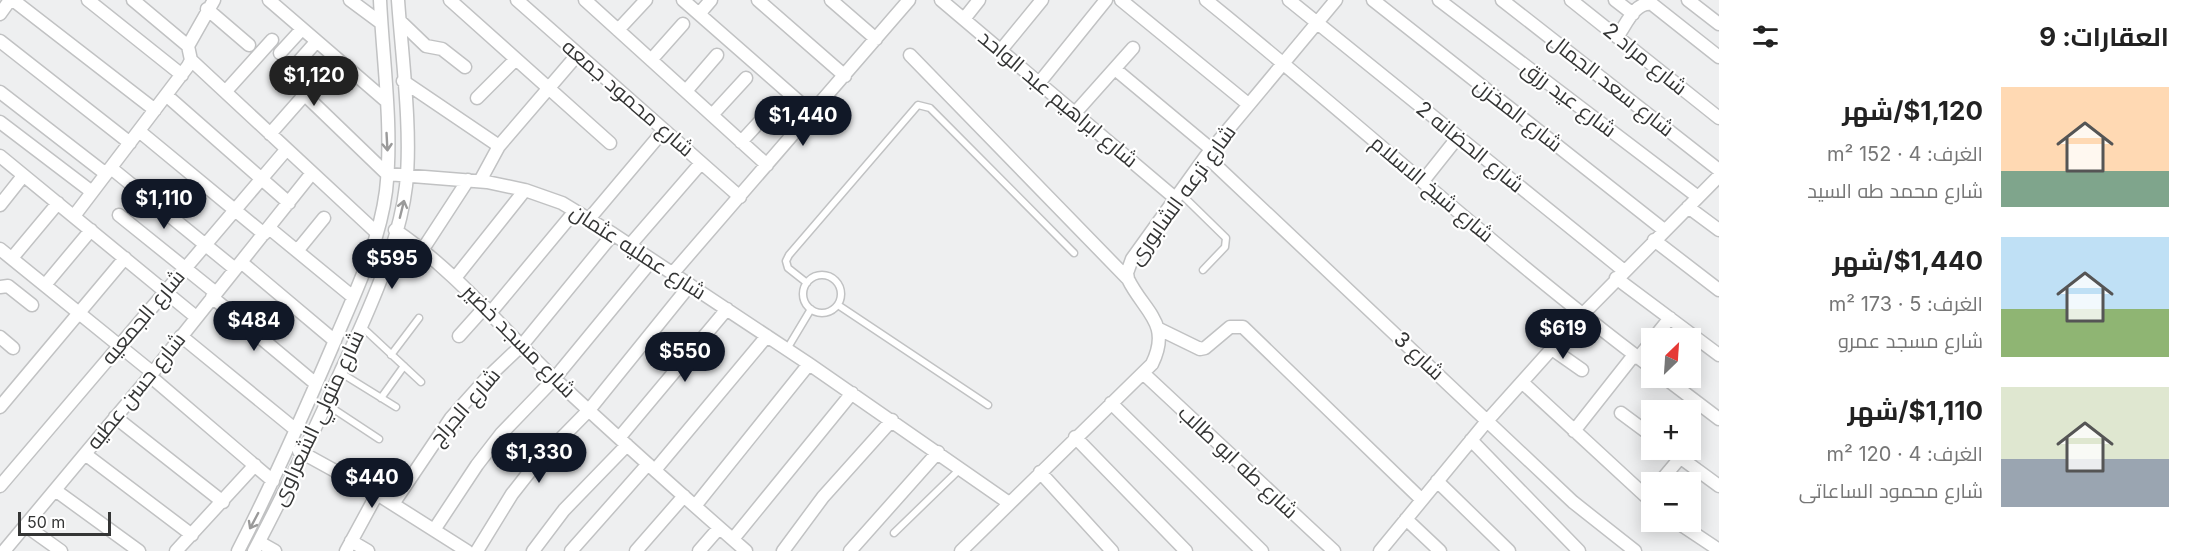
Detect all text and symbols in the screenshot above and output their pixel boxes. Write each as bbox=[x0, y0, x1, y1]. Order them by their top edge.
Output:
street label: شارع مراد 2 bbox=[1597, 17, 1692, 102]
icon: filters bbox=[1749, 20, 1782, 53]
text: العقارات: 9 bbox=[2039, 21, 2169, 52]
street label: شارع ابراهيم عبد الواحد bbox=[972, 25, 1143, 174]
street label: شارع سعد الجمال bbox=[1542, 28, 1679, 143]
street label: شارع محمود جمعه bbox=[556, 34, 699, 163]
street label: شارع عيد رزق bbox=[1516, 55, 1621, 144]
pin: $1,120 bbox=[265, 56, 363, 107]
text: $1,120 bbox=[283, 63, 345, 87]
street label: شارع المخزن bbox=[1468, 72, 1567, 158]
text: $1,120/شهر bbox=[1842, 95, 1983, 126]
pin: $1,440 bbox=[754, 96, 852, 147]
street label: شارع الحضانه 2 bbox=[1410, 96, 1529, 199]
text: $1,440 bbox=[769, 103, 837, 127]
icon: home bbox=[2049, 111, 2121, 183]
street label: شارع ترعه الشابورى bbox=[1122, 120, 1242, 271]
street label: شارع شيخ الاسلام bbox=[1364, 130, 1499, 249]
one-way arrow bbox=[382, 132, 393, 152]
text: الغرف: 4 · 152 m² bbox=[1827, 142, 1983, 166]
pin: $1,110 bbox=[115, 179, 213, 230]
text: شارع محمد طه السيد bbox=[1807, 179, 1983, 203]
text: $1,110 bbox=[135, 186, 193, 210]
street label: شارع عمليه عثمان bbox=[565, 198, 711, 306]
one-way arrow bbox=[396, 200, 408, 219]
pin: $595 bbox=[356, 239, 428, 290]
text: $1,440/شهر bbox=[1832, 245, 1983, 276]
text: $595 bbox=[366, 246, 418, 270]
icon: home bbox=[2049, 261, 2121, 333]
street label: شارع الجمعيه bbox=[96, 264, 191, 371]
street label: شارع مسجد خضير bbox=[455, 278, 581, 404]
text: الغرف: 5 · 173 m² bbox=[1829, 292, 1983, 316]
pin: $484 bbox=[218, 301, 290, 352]
text: $484 bbox=[227, 308, 281, 332]
pin: $619 bbox=[1527, 309, 1599, 360]
text: $619 bbox=[1539, 316, 1587, 340]
street label: شارع متولي الشعراوى bbox=[266, 326, 373, 511]
street label: شارع 3 bbox=[1388, 326, 1450, 387]
street label: شارع حسن عطيه bbox=[81, 327, 192, 455]
north arrow bbox=[1641, 328, 1701, 388]
map controls bbox=[1641, 328, 1701, 532]
text: شارع مسجد عمرو bbox=[1838, 329, 1983, 353]
pin: $550 bbox=[649, 332, 721, 383]
text: $550 bbox=[659, 339, 711, 363]
street label: شارع الجراج bbox=[424, 363, 507, 452]
text: $1,110/شهر bbox=[1848, 395, 1983, 426]
street label: شارع طه ابو طالب bbox=[1172, 400, 1303, 525]
button: + bbox=[1641, 400, 1701, 460]
icon: home bbox=[2049, 411, 2121, 483]
pin: $1,330 bbox=[490, 433, 588, 484]
text: $1,330 bbox=[505, 440, 573, 464]
text: الغرف: 4 · 120 m² bbox=[1826, 442, 1983, 466]
pin: $440 bbox=[336, 458, 408, 509]
text: $440 bbox=[345, 465, 399, 489]
button: − bbox=[1641, 472, 1701, 532]
text: شارع محمود الساعاتى bbox=[1799, 479, 1983, 503]
scale bar bbox=[18, 509, 111, 536]
one-way arrow bbox=[248, 511, 259, 529]
text: 50 m bbox=[27, 512, 65, 532]

